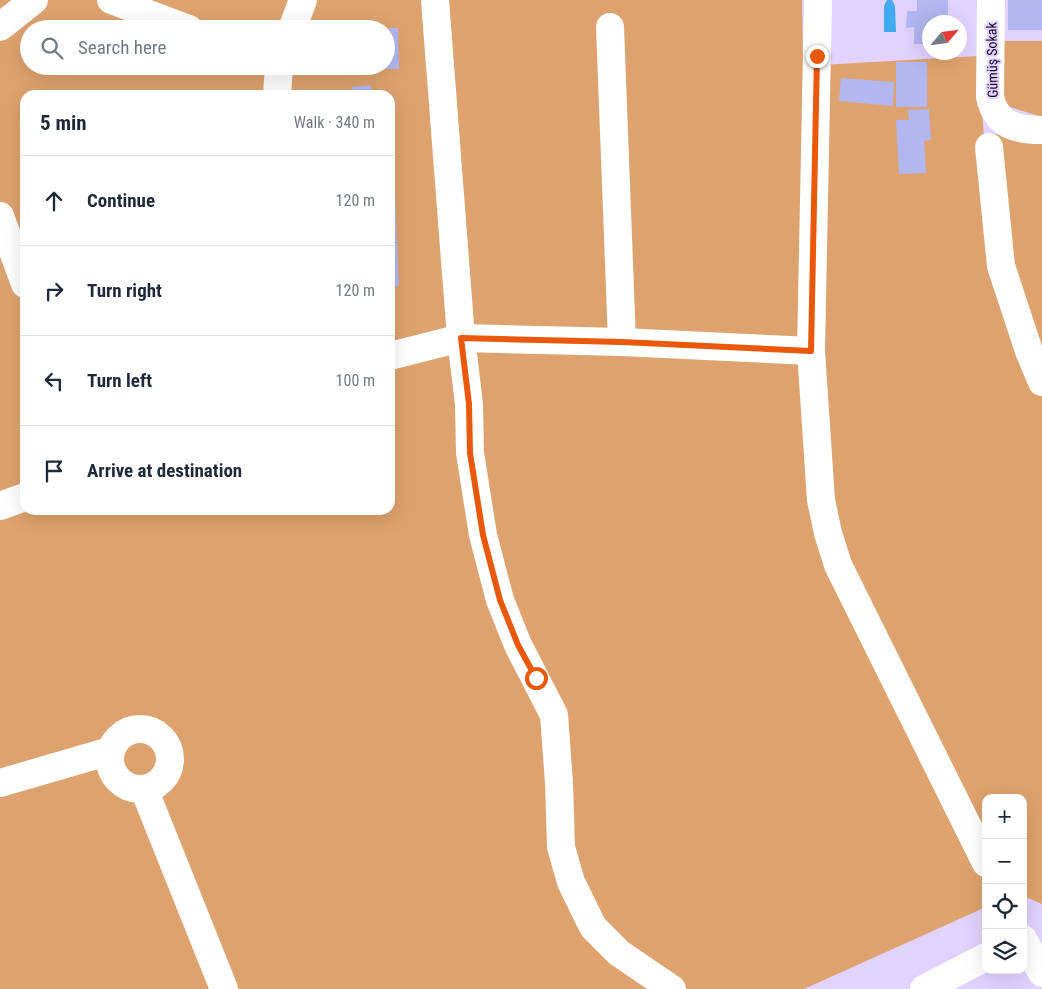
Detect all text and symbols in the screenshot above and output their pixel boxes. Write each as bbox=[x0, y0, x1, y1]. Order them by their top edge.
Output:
north arrow bbox=[922, 15, 967, 60]
search box bbox=[20, 20, 395, 75]
street label: Gümüş Sokak bbox=[983, 21, 1001, 98]
icon: search bbox=[38, 34, 66, 62]
text: Search here bbox=[78, 36, 166, 59]
route end bbox=[806, 45, 829, 68]
text: 5 min bbox=[40, 111, 87, 135]
text: Walk · 340 m bbox=[294, 113, 375, 132]
icon: ahead bbox=[40, 187, 68, 215]
text: Continue bbox=[87, 189, 155, 212]
text: 120 m bbox=[336, 191, 375, 210]
icon: right bbox=[40, 277, 68, 305]
text: Turn right bbox=[87, 279, 162, 302]
text: 120 m bbox=[336, 281, 375, 300]
icon: left bbox=[40, 367, 68, 395]
text: Turn left bbox=[87, 369, 152, 392]
text: 100 m bbox=[336, 371, 375, 390]
icon: arrive bbox=[40, 457, 68, 485]
text: Arrive at destination bbox=[87, 459, 242, 482]
route start bbox=[525, 667, 548, 690]
map controls bbox=[982, 794, 1027, 974]
button: + bbox=[982, 794, 1027, 839]
button: − bbox=[982, 839, 1027, 884]
button: locate bbox=[982, 884, 1027, 929]
button: layers bbox=[982, 929, 1027, 974]

